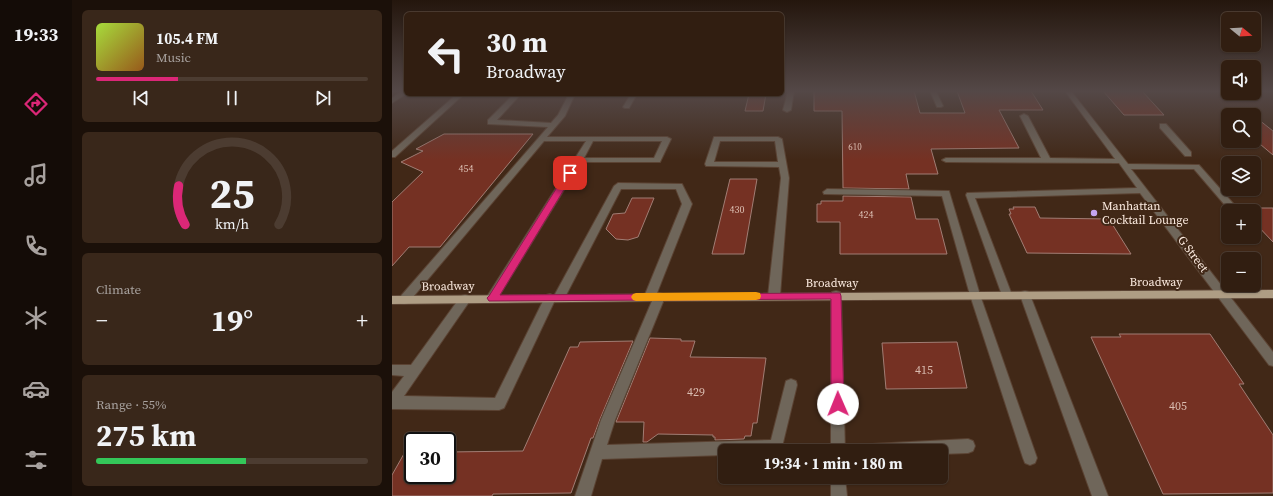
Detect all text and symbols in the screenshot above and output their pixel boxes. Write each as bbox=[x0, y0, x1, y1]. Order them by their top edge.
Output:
north arrow bbox=[1221, 12, 1261, 52]
map controls bbox=[1221, 12, 1261, 292]
text: 19:33 bbox=[14, 22, 58, 47]
text: 30 m bbox=[486, 23, 548, 61]
text: 105.4 FM bbox=[156, 28, 218, 49]
icon: left bbox=[420, 28, 472, 80]
text: Music bbox=[156, 49, 191, 66]
text: Broadway bbox=[486, 59, 566, 84]
button: sound bbox=[1221, 60, 1261, 100]
icon: previous bbox=[130, 87, 152, 109]
icon: pause bbox=[221, 87, 243, 109]
icon: next bbox=[312, 87, 334, 109]
icon: directions bbox=[22, 90, 50, 118]
button: search bbox=[1221, 108, 1261, 148]
house number: 610 bbox=[848, 141, 862, 153]
pin bbox=[553, 156, 587, 190]
button: layers bbox=[1221, 156, 1261, 196]
icon: music bbox=[22, 161, 50, 189]
house number: 454 bbox=[459, 162, 474, 175]
icon: arrive bbox=[559, 162, 581, 184]
text: 25 bbox=[209, 165, 255, 222]
place label: Manhattan Cocktail Lounge bbox=[1102, 198, 1189, 228]
house number: 430 bbox=[730, 203, 745, 216]
button: + bbox=[1221, 204, 1261, 244]
house number: 424 bbox=[859, 208, 874, 221]
marker: Manhattan Cocktail Lounge bbox=[1089, 208, 1099, 218]
text: km/h bbox=[215, 214, 249, 234]
icon: phone bbox=[22, 232, 50, 260]
street label: G Street bbox=[1174, 232, 1212, 276]
button: − bbox=[1221, 252, 1261, 292]
street label: Broadway bbox=[1130, 274, 1183, 290]
street label: Broadway bbox=[806, 275, 859, 291]
street label: Broadway bbox=[421, 278, 475, 294]
text: Climate bbox=[96, 281, 141, 298]
text: 19° bbox=[211, 300, 253, 341]
icon: climate bbox=[22, 304, 50, 332]
text: − bbox=[96, 305, 108, 335]
text: + bbox=[356, 305, 368, 335]
house number: 415 bbox=[915, 362, 933, 378]
icon: car bbox=[22, 375, 50, 403]
position arrow bbox=[817, 383, 859, 425]
house number: 429 bbox=[687, 384, 705, 400]
text: Range · 55% bbox=[96, 396, 167, 413]
house number: 405 bbox=[1169, 398, 1187, 414]
text: 275 km bbox=[96, 415, 196, 456]
speed limit sign: 30 bbox=[404, 432, 456, 484]
icon: filters bbox=[22, 446, 50, 474]
text: 19:34 · 1 min · 180 m bbox=[764, 453, 903, 474]

